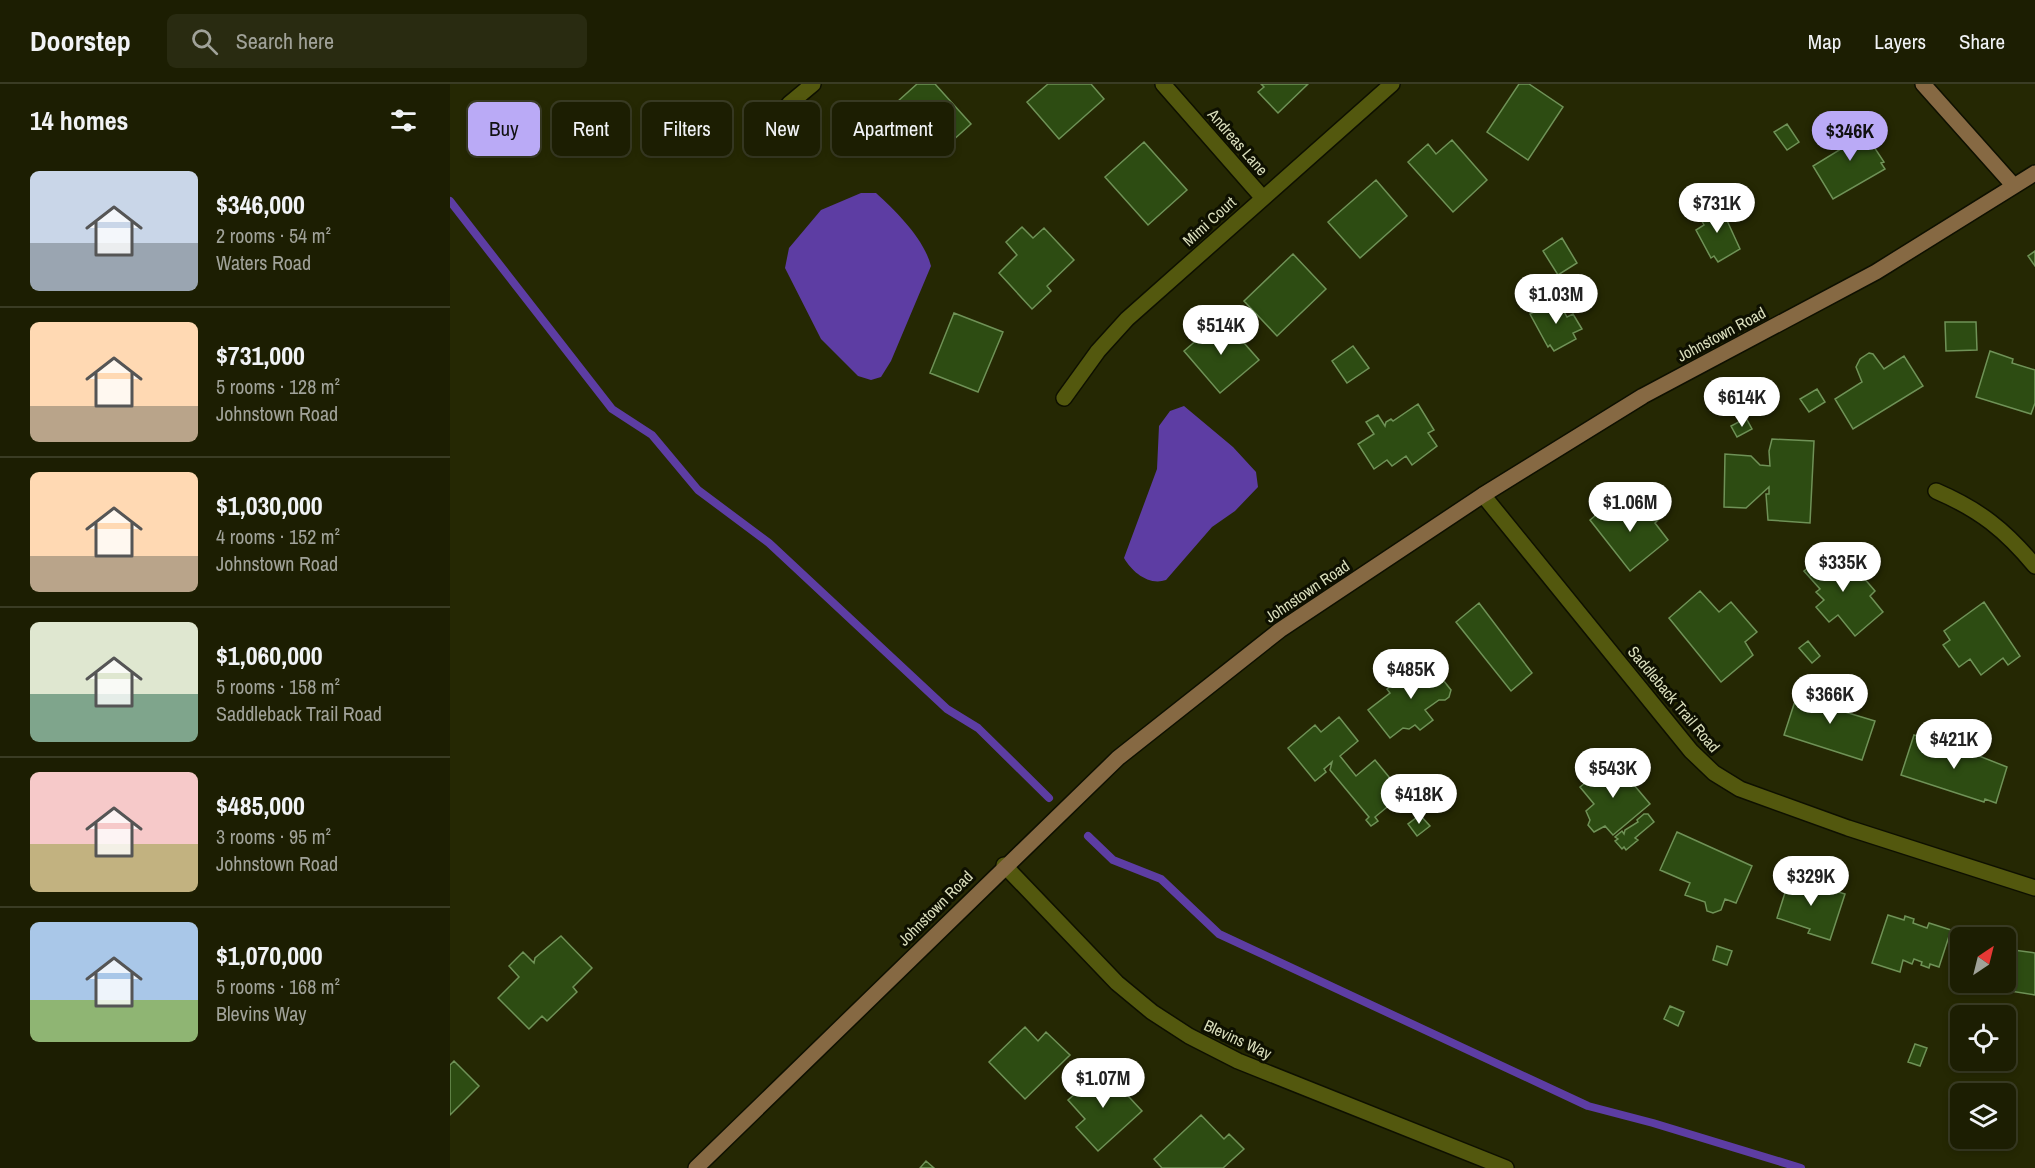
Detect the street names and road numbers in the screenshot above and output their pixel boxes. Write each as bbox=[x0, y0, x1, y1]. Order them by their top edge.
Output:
street label: Andreas Lane bbox=[1202, 103, 1273, 180]
street label: Mimi Court bbox=[1178, 191, 1241, 251]
street label: Johnstown Road bbox=[1673, 301, 1769, 367]
street label: Johnstown Road bbox=[1260, 555, 1354, 627]
street label: Saddleback Trail Road bbox=[1623, 641, 1725, 757]
street label: Johnstown Road bbox=[893, 866, 977, 950]
street label: Blevins Way bbox=[1201, 1014, 1276, 1064]

